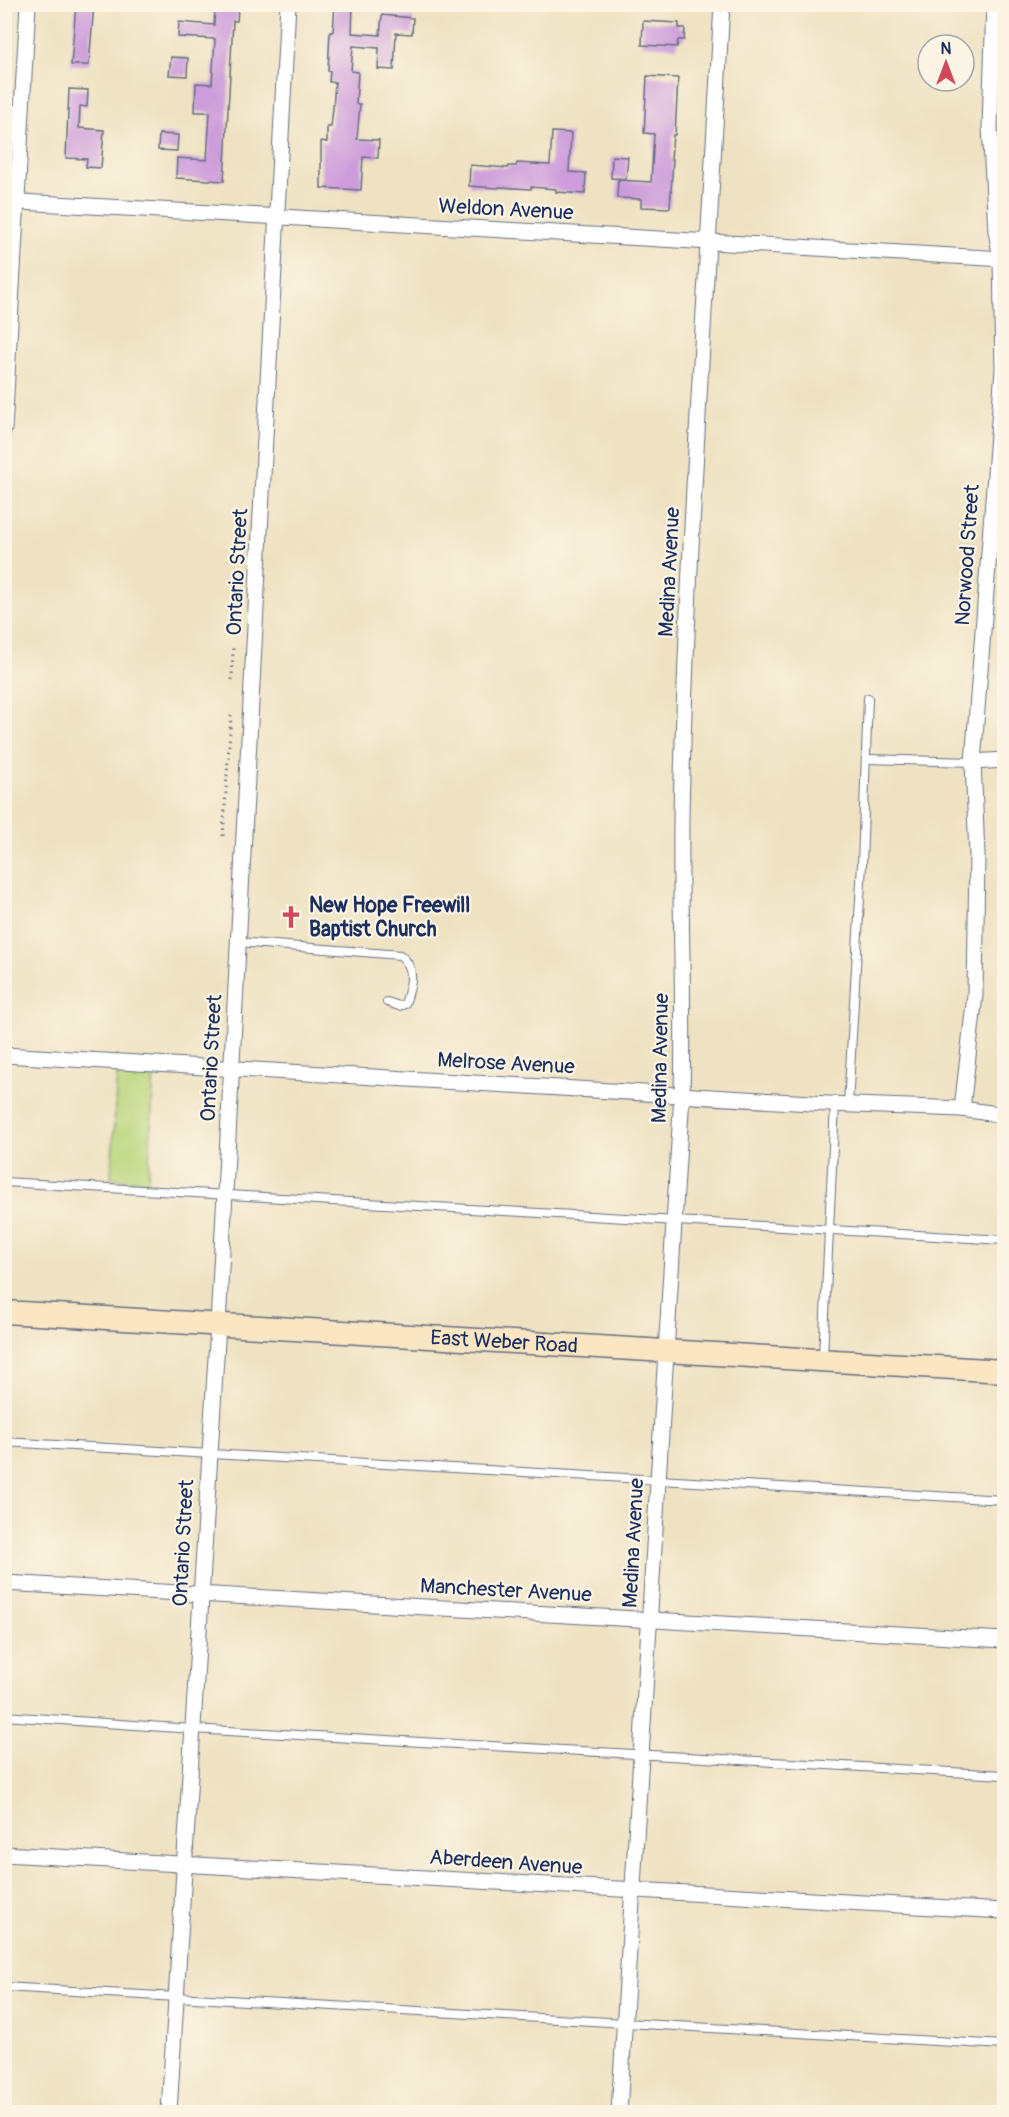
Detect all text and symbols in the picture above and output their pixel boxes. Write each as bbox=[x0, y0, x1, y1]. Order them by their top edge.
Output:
north arrow bbox=[916, 33, 976, 93]
text: N bbox=[941, 39, 952, 59]
street label: Weldon Avenue bbox=[438, 192, 575, 227]
street label: Norwood Street bbox=[949, 483, 986, 627]
street label: Medina Avenue bbox=[653, 506, 686, 638]
street label: Ontario Street bbox=[221, 507, 254, 636]
place label: New Hope Freewill Baptist Church bbox=[309, 892, 470, 943]
church icon: New Hope Freewill Baptist Church bbox=[278, 904, 304, 930]
street label: Medina Avenue bbox=[646, 992, 675, 1123]
street label: Ontario Street bbox=[195, 993, 228, 1122]
street label: Melrose Avenue bbox=[437, 1046, 576, 1081]
street label: East Weber Road bbox=[430, 1324, 579, 1360]
street label: Medina Avenue bbox=[617, 1477, 650, 1609]
street label: Ontario Street bbox=[167, 1478, 200, 1607]
street label: Manchester Avenue bbox=[419, 1573, 593, 1609]
street label: Aberdeen Avenue bbox=[429, 1844, 584, 1881]

